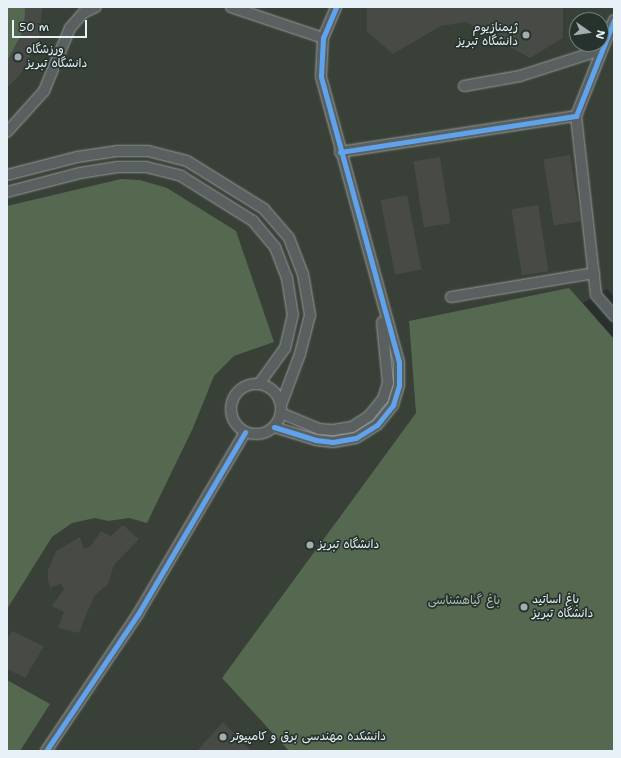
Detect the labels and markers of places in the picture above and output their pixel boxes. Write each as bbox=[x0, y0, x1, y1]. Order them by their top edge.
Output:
place label: ژیمنازیوم دانشگاه تبریز bbox=[457, 21, 518, 49]
marker: ژیمنازیوم دانشگاه تبریز bbox=[521, 30, 531, 40]
place label: ورزشگاه دانشگاه تبریز bbox=[26, 43, 87, 71]
marker: ورزشگاه دانشگاه تبریز bbox=[13, 52, 23, 62]
place label: دانشگاه تبریز bbox=[318, 538, 379, 552]
marker: دانشگاه تبریز bbox=[305, 540, 315, 550]
place label: باغ اساتید دانشگاه تبریز bbox=[532, 593, 593, 621]
marker: باغ اساتید دانشگاه تبریز bbox=[519, 602, 529, 612]
place label: دانشکده مهندسی برق و کامپیوتر bbox=[231, 730, 386, 744]
marker: دانشکده مهندسی برق و کامپیوتر bbox=[218, 732, 228, 742]

